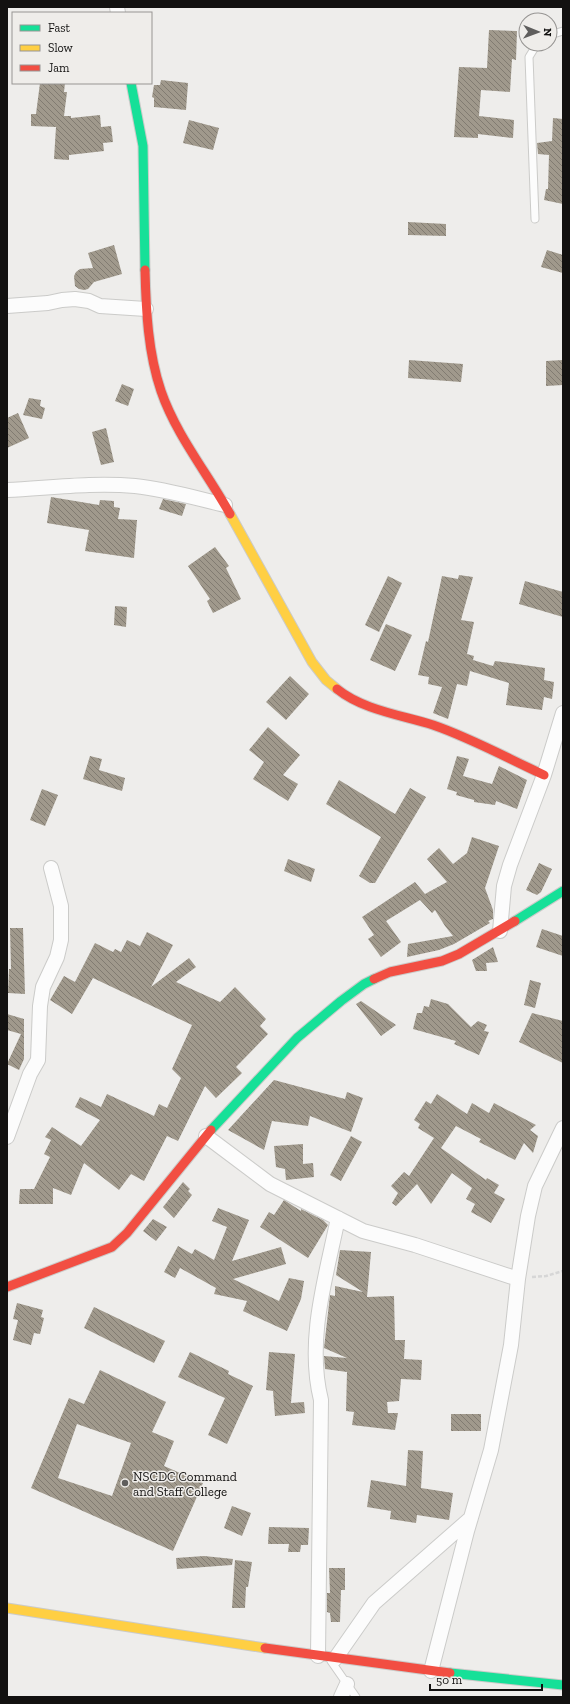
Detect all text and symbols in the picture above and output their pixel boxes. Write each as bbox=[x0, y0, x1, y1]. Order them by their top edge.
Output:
legend bbox=[12, 12, 152, 84]
north arrow bbox=[518, 12, 558, 52]
text: Fast bbox=[48, 21, 71, 35]
text: N bbox=[541, 28, 554, 37]
text: Slow bbox=[48, 41, 74, 55]
text: Jam bbox=[48, 61, 70, 75]
place label: NSCDC Command and Staff College bbox=[133, 1469, 237, 1499]
marker: NSCDC Command and Staff College bbox=[120, 1478, 130, 1488]
scale bar bbox=[430, 1666, 542, 1692]
text: 50 m bbox=[436, 1673, 463, 1687]

